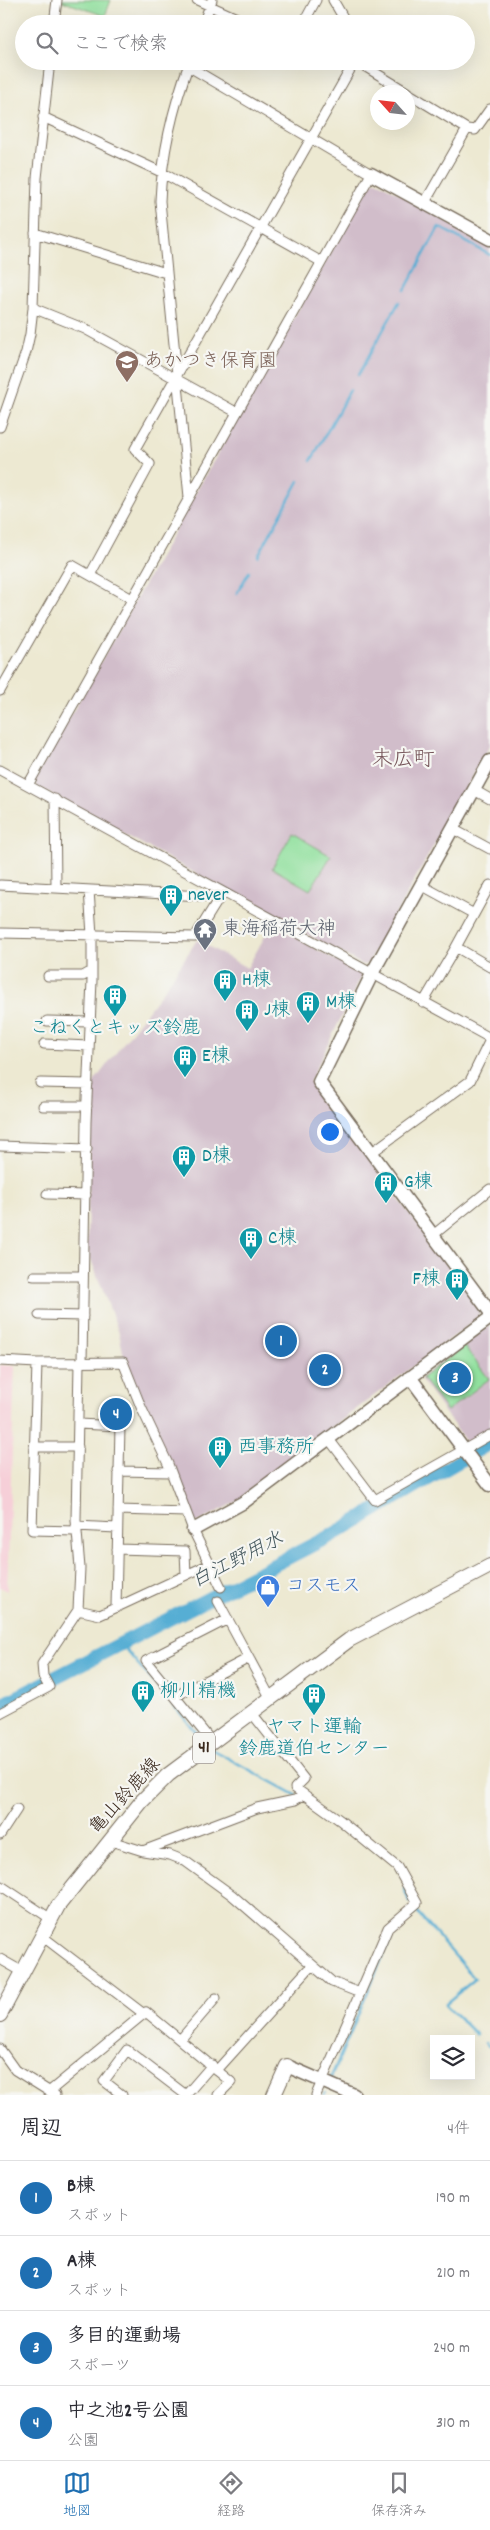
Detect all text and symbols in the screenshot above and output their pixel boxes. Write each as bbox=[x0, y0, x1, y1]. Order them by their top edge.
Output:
search box bbox=[15, 15, 475, 70]
icon: search bbox=[33, 29, 61, 57]
text: ここで検索 bbox=[73, 32, 168, 59]
north arrow bbox=[370, 85, 415, 130]
school or university icon: あかつき保育園 bbox=[114, 349, 140, 383]
place label: あかつき保育園 bbox=[144, 349, 277, 376]
district label: 末広町 bbox=[372, 746, 435, 776]
building icon: never bbox=[158, 883, 184, 917]
place label: never bbox=[188, 883, 228, 910]
temple icon: 東海稲荷大神 bbox=[192, 917, 218, 951]
place label: 東海稲荷大神 bbox=[222, 917, 336, 944]
building icon: H棟 bbox=[212, 968, 238, 1002]
place label: H棟 bbox=[242, 968, 271, 995]
building icon: こねくとキッズ鈴鹿 bbox=[102, 983, 128, 1017]
building icon: M棟 bbox=[295, 990, 321, 1024]
place label: M棟 bbox=[326, 990, 356, 1017]
building icon: J棟 bbox=[234, 998, 260, 1032]
place label: J棟 bbox=[264, 998, 290, 1025]
place label: こねくとキッズ鈴鹿 bbox=[29, 1016, 201, 1043]
building icon: E棟 bbox=[172, 1044, 198, 1078]
place label: E棟 bbox=[202, 1044, 230, 1071]
your location bbox=[317, 1119, 343, 1145]
building icon: D棟 bbox=[171, 1144, 197, 1178]
place label: D棟 bbox=[202, 1144, 231, 1171]
building icon: G棟 bbox=[373, 1170, 399, 1204]
place label: G棟 bbox=[404, 1170, 433, 1197]
building icon: C棟 bbox=[238, 1226, 264, 1260]
place label: C棟 bbox=[268, 1226, 296, 1253]
place label: F棟 bbox=[413, 1267, 440, 1294]
building icon: F棟 bbox=[444, 1267, 470, 1301]
pin: 1 bbox=[265, 1322, 297, 1360]
pin: 2 bbox=[309, 1351, 341, 1389]
pin: 3 bbox=[439, 1359, 471, 1397]
pin: 4 bbox=[100, 1395, 132, 1433]
building icon: 西事務所 bbox=[207, 1435, 233, 1469]
place label: 西事務所 bbox=[238, 1435, 314, 1462]
water label: 白江野用水 bbox=[187, 1526, 289, 1596]
shop icon: コスモス bbox=[255, 1574, 281, 1608]
place label: コスモス bbox=[286, 1574, 361, 1601]
building icon: 柳川精機 bbox=[130, 1679, 156, 1713]
place label: 柳川精機 bbox=[160, 1679, 236, 1706]
building icon: ヤマト運輸 鈴鹿道伯センター bbox=[301, 1682, 327, 1716]
place label: ヤマト運輸 鈴鹿道伯センター bbox=[238, 1715, 390, 1764]
road number: 41 bbox=[193, 1732, 215, 1764]
street label: 亀山鈴鹿線 bbox=[84, 1753, 168, 1841]
map controls bbox=[430, 2035, 475, 2080]
button: layers bbox=[430, 2035, 475, 2080]
text: 周辺 bbox=[20, 2115, 62, 2145]
text: 4件 bbox=[447, 2118, 470, 2141]
text: B棟 bbox=[67, 2174, 95, 2201]
text: 1 bbox=[34, 2187, 38, 2210]
text: 190 m bbox=[436, 2187, 470, 2210]
text: スポット bbox=[67, 2205, 131, 2228]
text: A棟 bbox=[67, 2249, 96, 2276]
text: 2 bbox=[33, 2262, 40, 2285]
text: 210 m bbox=[436, 2262, 470, 2285]
text: スポット bbox=[67, 2280, 131, 2303]
text: 多目的運動場 bbox=[67, 2324, 181, 2351]
text: 3 bbox=[32, 2337, 40, 2360]
text: 240 m bbox=[433, 2337, 470, 2360]
text: スポーツ bbox=[67, 2355, 131, 2378]
text: 中之池2号公園 bbox=[67, 2399, 189, 2426]
text: 4 bbox=[33, 2412, 39, 2435]
text: 310 m bbox=[436, 2412, 470, 2435]
text: 公園 bbox=[67, 2430, 99, 2453]
tab: 地図 bbox=[63, 2469, 91, 2522]
tab: 経路 bbox=[217, 2469, 245, 2522]
tab: 保存済み bbox=[371, 2469, 427, 2522]

